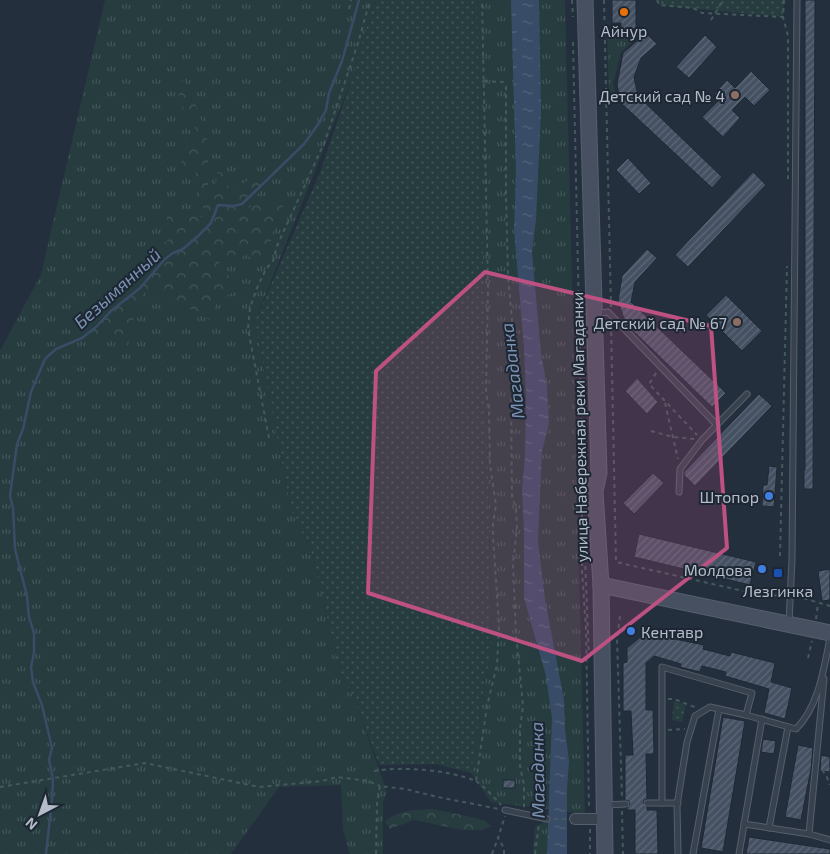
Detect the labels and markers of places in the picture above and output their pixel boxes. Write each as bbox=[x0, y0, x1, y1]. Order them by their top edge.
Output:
marker: Айнур bbox=[618, 6, 630, 18]
place label: Айнур bbox=[601, 21, 647, 41]
place label: Детский сад № 4 bbox=[599, 86, 725, 105]
marker: Детский сад № 4 bbox=[729, 89, 741, 101]
place label: Детский сад № 67 bbox=[593, 313, 727, 332]
marker: Детский сад № 67 bbox=[731, 316, 743, 328]
place label: Штопор bbox=[700, 487, 759, 506]
marker: Штопор bbox=[763, 490, 775, 502]
place label: Молдова bbox=[684, 560, 752, 579]
marker: Молдова bbox=[756, 563, 768, 575]
marker: Лезгинка bbox=[772, 567, 784, 579]
place label: Лезгинка bbox=[743, 581, 813, 600]
place label: Кентавр bbox=[641, 622, 703, 641]
marker: Кентавр bbox=[625, 625, 637, 637]

